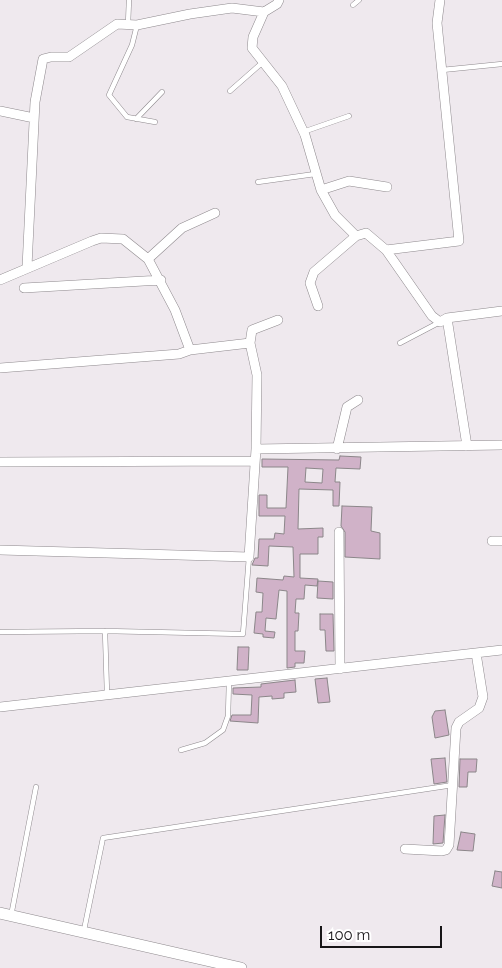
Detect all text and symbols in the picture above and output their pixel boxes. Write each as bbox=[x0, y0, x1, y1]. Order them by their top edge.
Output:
scale bar bbox=[322, 916, 444, 948]
text: 100 m bbox=[328, 926, 370, 944]

